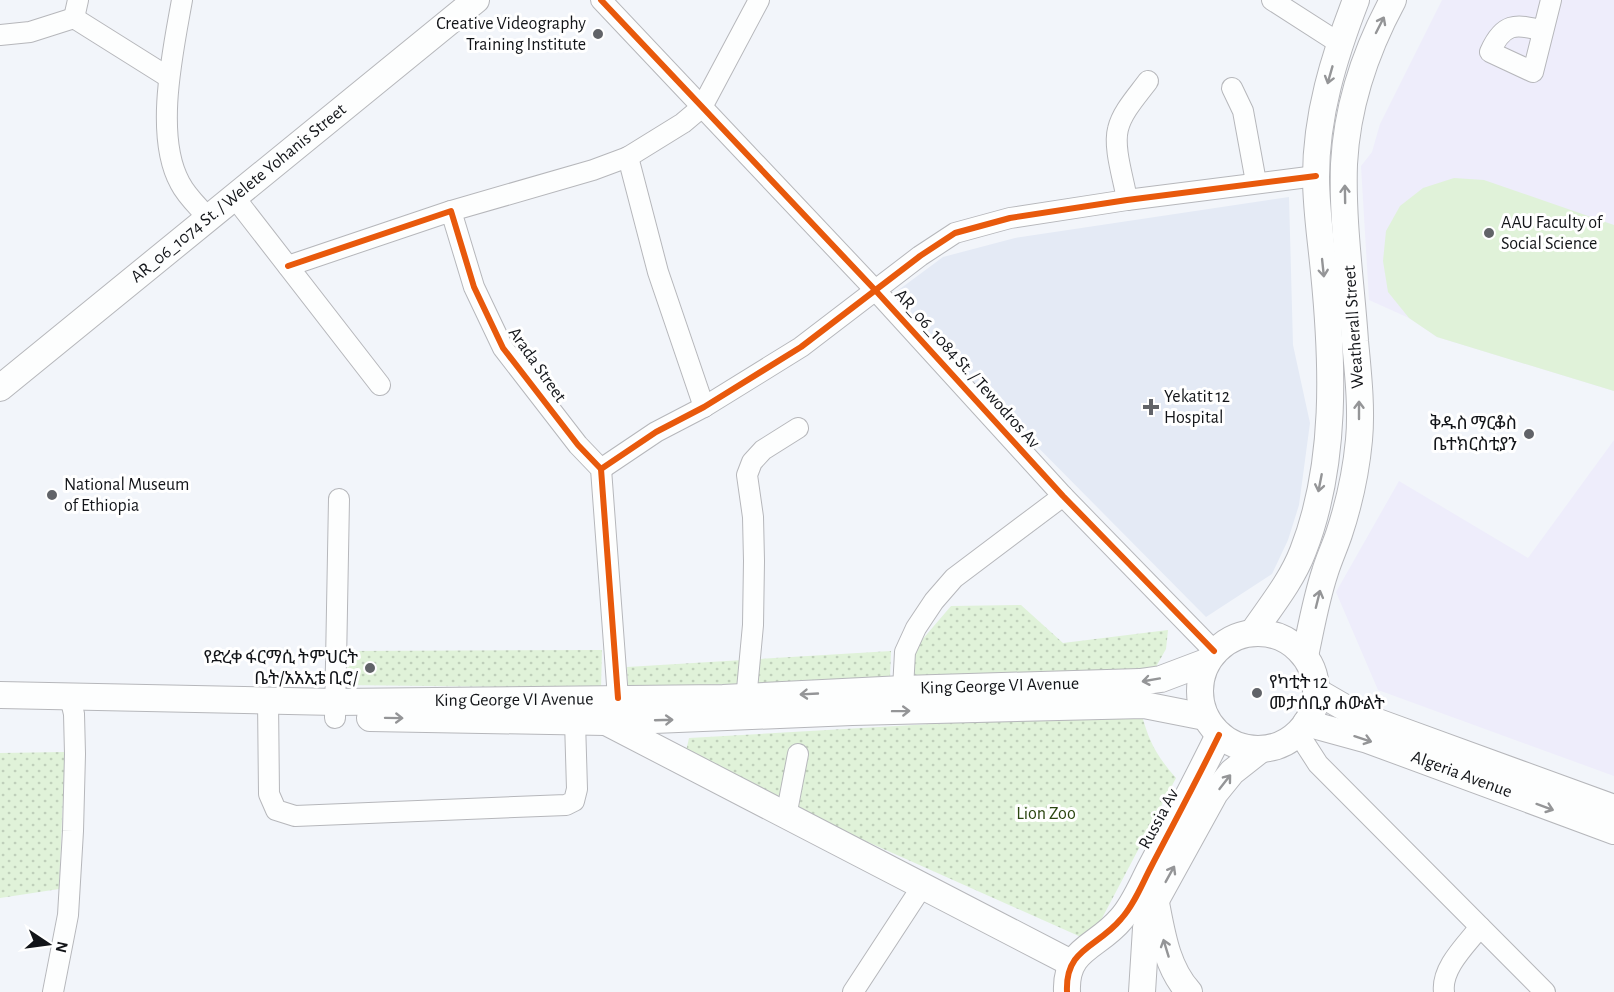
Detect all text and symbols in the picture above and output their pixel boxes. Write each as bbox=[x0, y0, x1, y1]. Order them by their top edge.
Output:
place label: Creative Videography Training Institute bbox=[436, 15, 586, 54]
one-way arrow bbox=[1375, 17, 1386, 35]
marker: Creative Videography Training Institute bbox=[591, 27, 605, 41]
one-way arrow bbox=[1324, 65, 1336, 84]
street label: AR_06_1074 St. / Welete Yohanis Street bbox=[128, 100, 350, 286]
one-way arrow bbox=[1339, 185, 1351, 205]
place label: AAU Faculty of Social Science bbox=[1501, 214, 1604, 253]
marker: AAU Faculty of Social Science bbox=[1482, 226, 1496, 240]
one-way arrow bbox=[1318, 258, 1329, 278]
street label: Weatherall Street bbox=[1341, 265, 1367, 389]
street label: AR_06_1084 St. / Tewodros Av bbox=[891, 286, 1043, 452]
street label: Arada Street bbox=[505, 324, 570, 406]
place label: Yekatit 12 Hospital bbox=[1164, 388, 1230, 427]
marker: Yekatit 12 Hospital bbox=[1142, 398, 1160, 416]
one-way arrow bbox=[1353, 400, 1365, 420]
place label: ቅዱስ ማርቆስ ቤተክርስቲያን bbox=[1429, 413, 1517, 454]
marker: ቅዱስ ማርቆስ ቤተክርስቲያን bbox=[1522, 427, 1536, 441]
one-way arrow bbox=[1314, 473, 1325, 493]
place label: National Museum of Ethiopia bbox=[64, 476, 189, 515]
marker: National Museum of Ethiopia bbox=[45, 488, 59, 502]
one-way arrow bbox=[1313, 590, 1324, 609]
place label: የድረቀ ፋርማሲ ትምህርት ቤት/አአኢቴ ቢሮ/ bbox=[203, 648, 359, 688]
marker: የድረቀ ፋርማሲ ትምህርት ቤት/አአኢቴ ቢሮ/ bbox=[363, 661, 377, 675]
place label: የካቲት 12 መታሰቢያ ሐውልት bbox=[1269, 673, 1385, 713]
street label: King George VI Avenue bbox=[920, 675, 1079, 697]
one-way arrow bbox=[1141, 675, 1161, 686]
marker: የካቲት 12 መታሰቢያ ሐውልት bbox=[1250, 686, 1264, 700]
one-way arrow bbox=[799, 688, 819, 699]
street label: King George VI Avenue bbox=[434, 690, 594, 710]
one-way arrow bbox=[890, 705, 910, 717]
one-way arrow bbox=[384, 713, 404, 724]
one-way arrow bbox=[653, 714, 673, 725]
one-way arrow bbox=[1353, 734, 1372, 745]
street label: Algeria Avenue bbox=[1409, 748, 1514, 801]
one-way arrow bbox=[1218, 774, 1231, 790]
street label: Russia Av bbox=[1136, 786, 1182, 852]
one-way arrow bbox=[1536, 802, 1554, 813]
park label: Lion Zoo bbox=[1016, 805, 1076, 823]
one-way arrow bbox=[1165, 866, 1176, 884]
north arrow bbox=[18, 914, 78, 974]
one-way arrow bbox=[1160, 939, 1171, 958]
text: N bbox=[53, 940, 71, 954]

